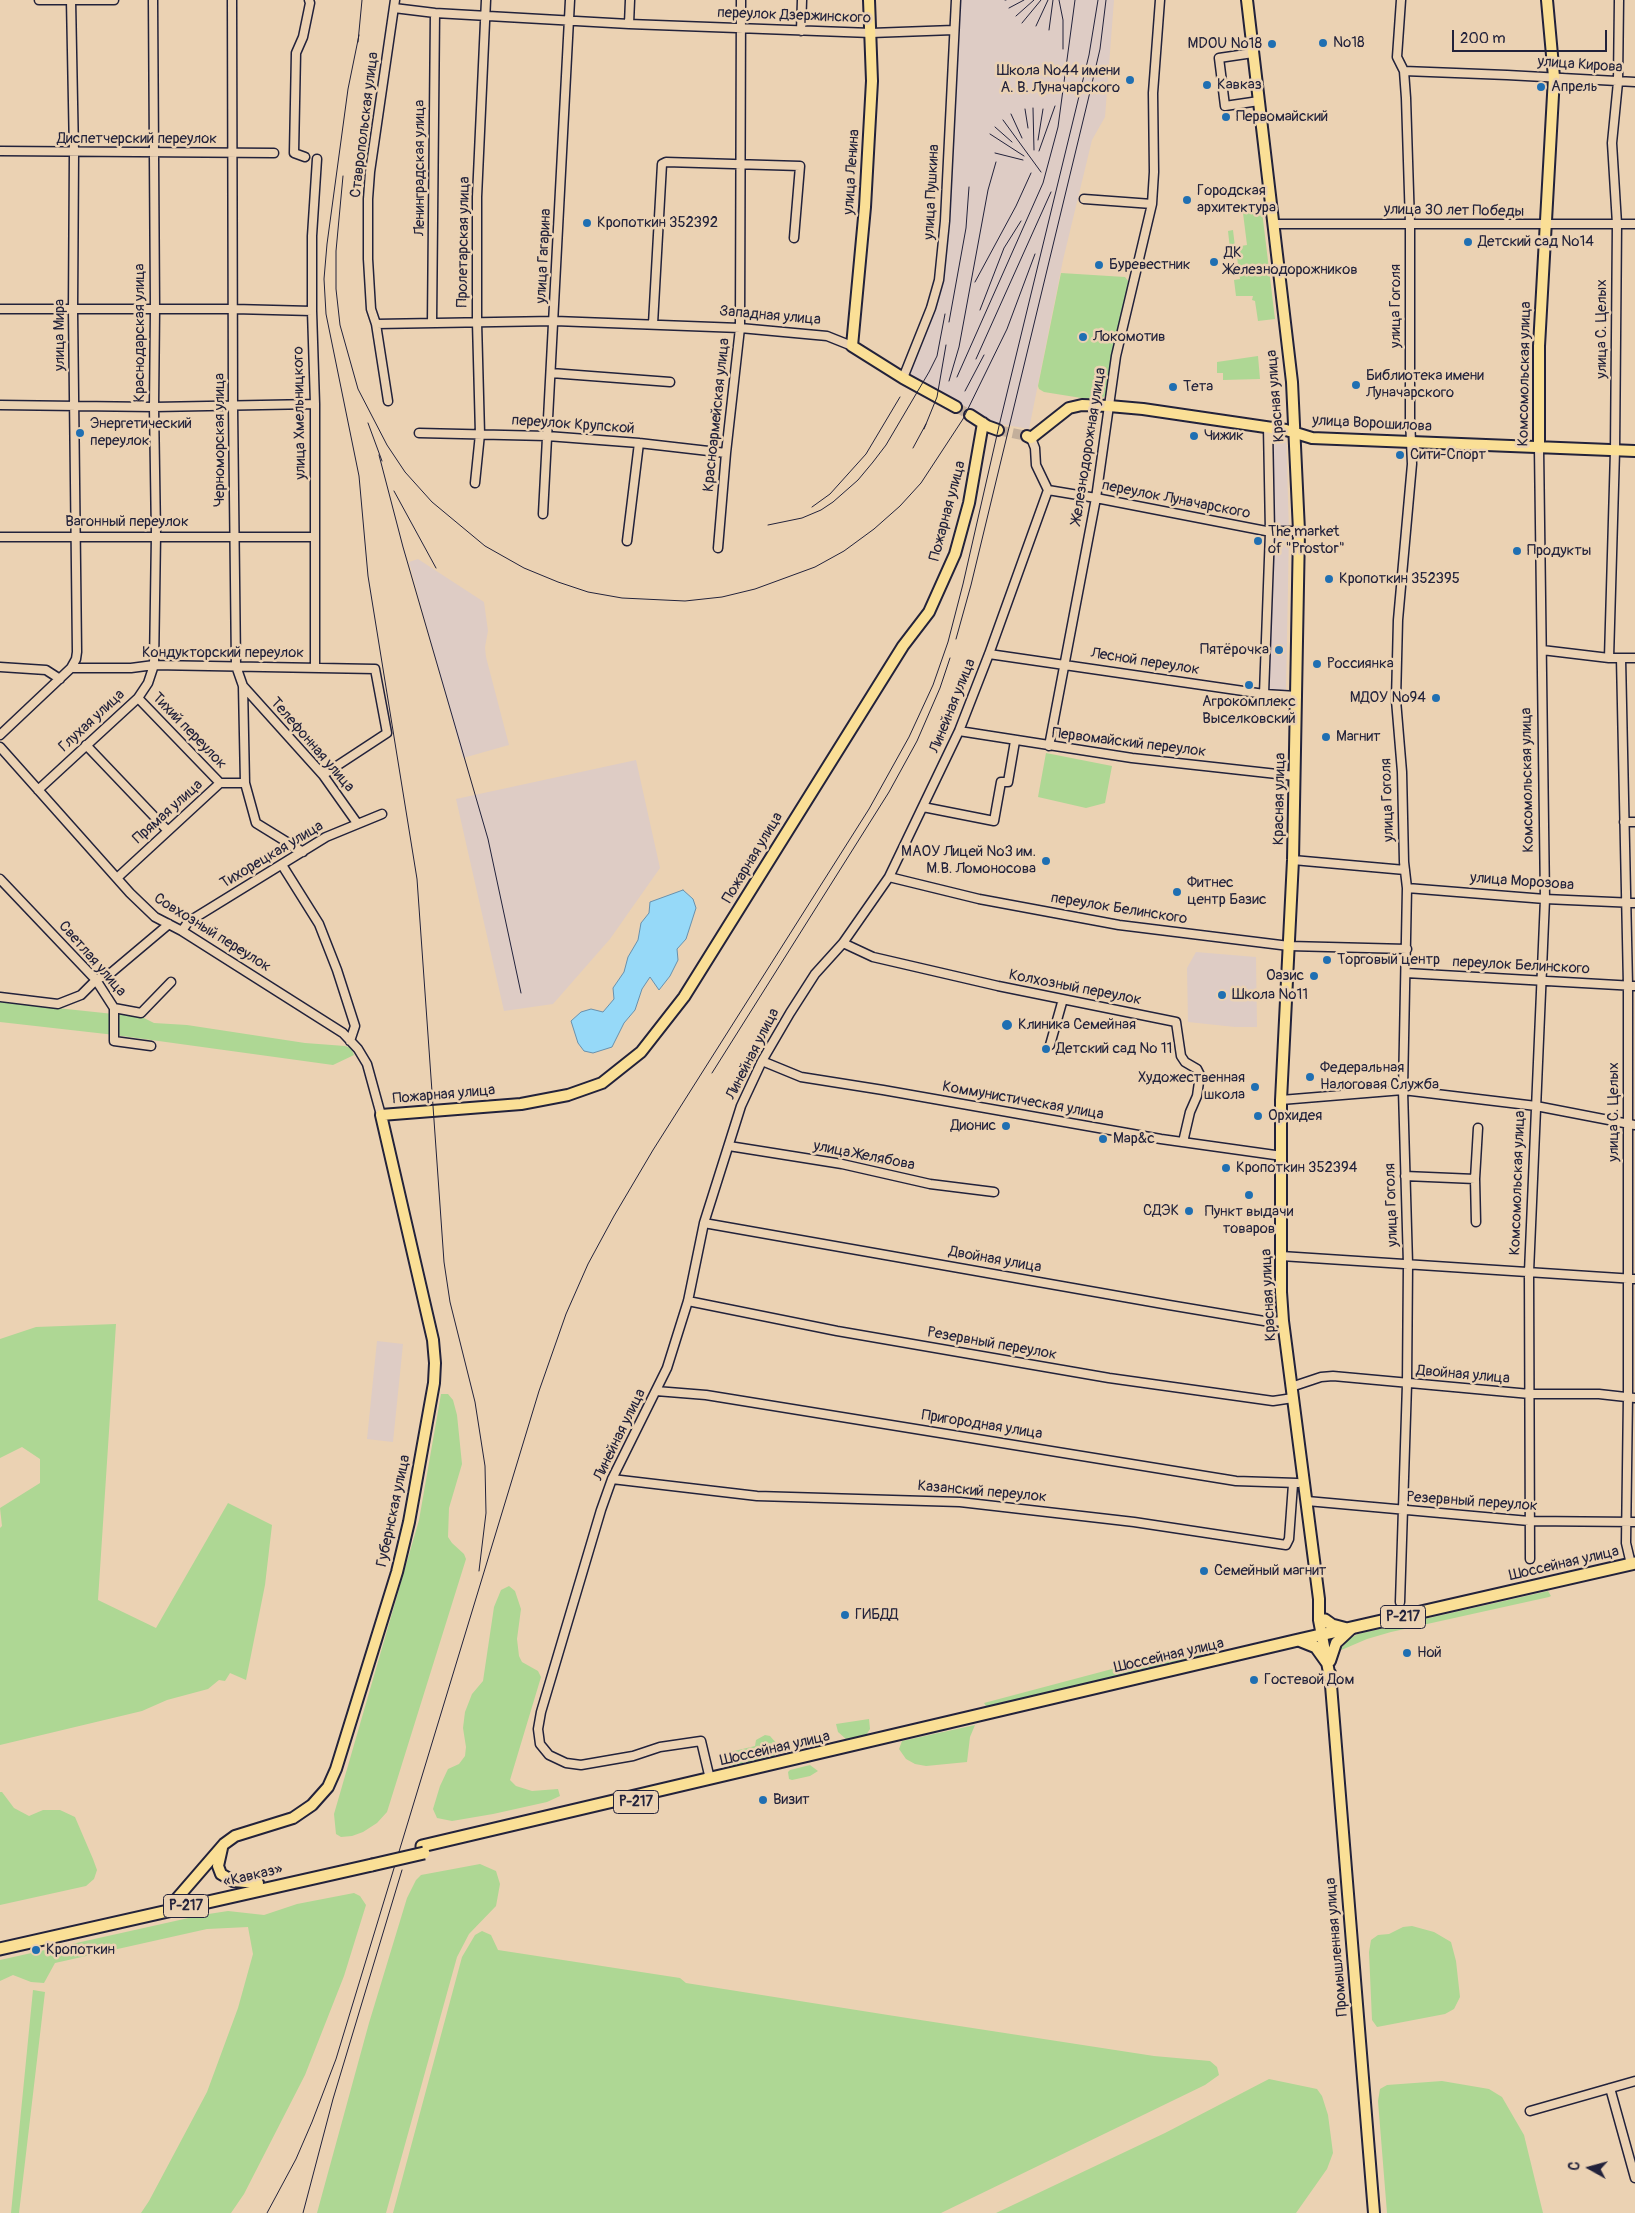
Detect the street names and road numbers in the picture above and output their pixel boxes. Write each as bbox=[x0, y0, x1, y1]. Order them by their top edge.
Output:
street label: переулок Дзержинского bbox=[717, 4, 871, 28]
street label: Ставропольская улица bbox=[347, 51, 383, 199]
street label: улица Кирова bbox=[1537, 53, 1623, 77]
street label: Ленинградская улица bbox=[411, 100, 429, 236]
street label: улица Ленина bbox=[840, 129, 864, 215]
street label: Диспетчерский переулок bbox=[57, 130, 217, 148]
street label: улица Пушкина bbox=[921, 144, 943, 240]
street label: Пролетарская улица bbox=[454, 176, 474, 308]
street label: улица 30 лет Победы bbox=[1384, 201, 1524, 221]
street label: улица Гагарина bbox=[533, 208, 555, 304]
street label: Краснодарская улица bbox=[131, 264, 149, 402]
street label: улица Гоголя bbox=[1387, 264, 1405, 348]
street label: улица С. Целых bbox=[1593, 279, 1611, 379]
street label: улица Мира bbox=[51, 299, 69, 371]
street label: Комсомольская улица bbox=[1515, 301, 1535, 447]
street label: Западная улица bbox=[719, 303, 821, 329]
street label: Красноармейская улица bbox=[700, 337, 734, 493]
street label: улица Хмельницкого bbox=[290, 346, 310, 480]
street label: Красная улица bbox=[1263, 349, 1289, 443]
street label: Железнодорожная улица bbox=[1068, 366, 1110, 526]
street label: Черноморская улица bbox=[211, 373, 229, 507]
street label: переулок Крупской bbox=[511, 412, 635, 438]
street label: улица Ворошилова bbox=[1312, 412, 1432, 436]
street label: Пожарная улица bbox=[926, 459, 970, 563]
street label: переулок Луначарского bbox=[1100, 477, 1252, 523]
street label: Вагонный переулок bbox=[65, 513, 189, 531]
street label: Кондукторский переулок bbox=[142, 644, 304, 662]
street label: Лесной переулок bbox=[1089, 645, 1201, 679]
street label: Линейная улица bbox=[926, 656, 980, 756]
street label: Глухая улица bbox=[55, 686, 129, 756]
street label: Тихий переулок bbox=[148, 689, 230, 773]
street label: Телефонная улица bbox=[266, 694, 358, 796]
street label: Комсомольская улица bbox=[1518, 707, 1538, 853]
street label: Первомайский переулок bbox=[1051, 725, 1207, 761]
street label: Красная улица bbox=[1270, 753, 1290, 845]
street label: улица Гоголя bbox=[1378, 758, 1398, 842]
street label: Прямая улица bbox=[129, 776, 207, 848]
street label: Пожарная улица bbox=[719, 809, 787, 907]
street label: Тихорецкая улица bbox=[217, 817, 327, 893]
street label: улица Морозова bbox=[1469, 869, 1575, 895]
street label: переулок Белинского bbox=[1050, 889, 1188, 929]
street label: Совхозный переулок bbox=[150, 890, 274, 976]
street label: Светлая улица bbox=[54, 918, 130, 1000]
street label: переулок Белинского bbox=[1452, 953, 1590, 979]
street label: Колхозный переулок bbox=[1007, 966, 1143, 1010]
street label: Линейная улица bbox=[722, 1005, 784, 1103]
street label: улица С. Целых bbox=[1605, 1062, 1623, 1162]
street label: Коммунистическая улица bbox=[941, 1078, 1105, 1124]
street label: Пожарная улица bbox=[392, 1082, 496, 1108]
street label: Комсомольская улица bbox=[1506, 1110, 1530, 1256]
street label: улица Желябова bbox=[812, 1137, 916, 1175]
street label: улица Гоголя bbox=[1382, 1163, 1402, 1247]
street label: Двойная улица bbox=[947, 1243, 1043, 1277]
street label: Красная улица bbox=[1258, 1248, 1280, 1342]
street label: Резервный переулок bbox=[926, 1324, 1058, 1364]
street label: Двойная улица bbox=[1416, 1362, 1510, 1388]
street label: Линейная улица bbox=[590, 1386, 650, 1484]
street label: Пригородная улица bbox=[920, 1407, 1044, 1443]
street label: Губернская улица bbox=[373, 1453, 415, 1569]
street label: Казанский переулок bbox=[917, 1477, 1047, 1507]
street label: Резервный переулок bbox=[1406, 1488, 1538, 1516]
street label: Шоссейная улица bbox=[1507, 1543, 1621, 1585]
road number: Р-217 bbox=[1380, 1605, 1426, 1628]
street label: Шоссейная улица bbox=[1112, 1635, 1226, 1677]
street label: Шоссейная улица bbox=[718, 1728, 832, 1770]
road number: Р-217 bbox=[614, 1790, 658, 1814]
street label: «Кавказ» bbox=[222, 1860, 284, 1892]
street label: Промышленная улица bbox=[1322, 1877, 1352, 2017]
road number: Р-217 bbox=[164, 1894, 208, 1918]

